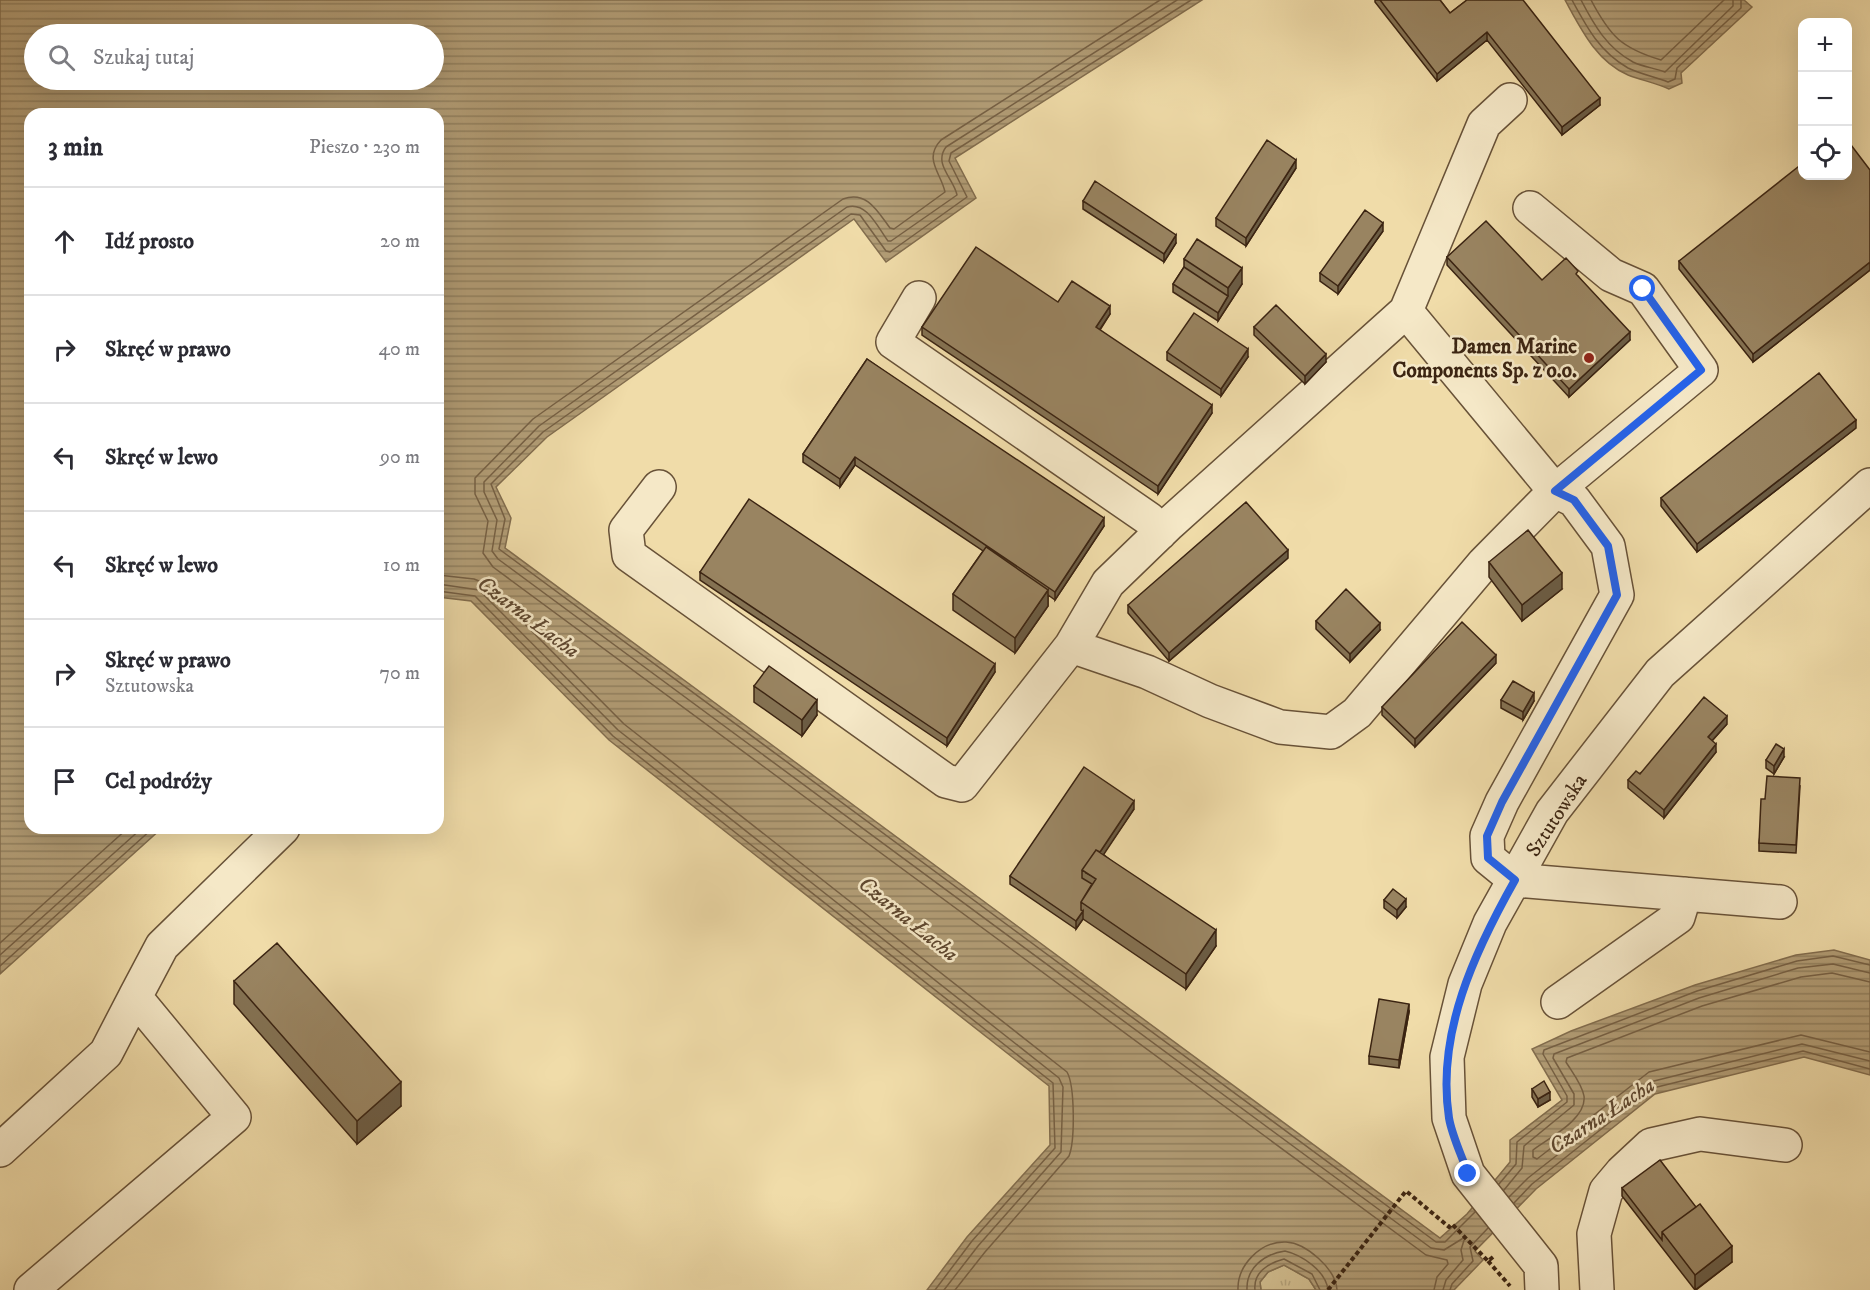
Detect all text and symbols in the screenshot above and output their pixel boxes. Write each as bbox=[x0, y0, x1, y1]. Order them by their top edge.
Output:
map controls bbox=[1798, 18, 1852, 180]
button: + bbox=[1798, 18, 1852, 72]
search box bbox=[24, 24, 444, 90]
icon: search bbox=[45, 41, 78, 74]
text: Szukaj tutaj bbox=[93, 44, 194, 71]
button: − bbox=[1798, 72, 1852, 126]
button: locate bbox=[1798, 126, 1852, 180]
text: 3 min bbox=[48, 131, 103, 164]
text: Pieszo · 230 m bbox=[309, 135, 420, 160]
icon: ahead bbox=[48, 225, 81, 258]
text: Idź prosto bbox=[105, 228, 194, 255]
text: 20 m bbox=[380, 229, 420, 254]
route start bbox=[1629, 275, 1655, 301]
icon: right bbox=[48, 333, 81, 366]
place label: Damen Marine Components Sp. z o.o. bbox=[1393, 334, 1577, 384]
text: Skręć w prawo bbox=[105, 336, 231, 363]
text: 40 m bbox=[378, 337, 420, 362]
marker: Damen Marine Components Sp. z o.o. bbox=[1582, 351, 1596, 365]
icon: left bbox=[48, 441, 81, 474]
text: Skręć w lewo bbox=[105, 444, 218, 471]
text: 90 m bbox=[380, 445, 420, 470]
icon: left bbox=[48, 549, 81, 582]
text: Skręć w lewo bbox=[105, 552, 218, 579]
text: 10 m bbox=[383, 553, 420, 578]
water label: Czarna Łacha bbox=[472, 570, 585, 664]
text: Skręć w prawo bbox=[105, 647, 231, 674]
icon: right bbox=[48, 657, 81, 690]
text: 70 m bbox=[379, 661, 420, 686]
text: Sztutowska bbox=[105, 674, 194, 699]
icon: arrive bbox=[48, 765, 81, 798]
text: Cel podróży bbox=[105, 768, 212, 795]
street label: Sztutowska bbox=[1520, 769, 1593, 862]
water label: Czarna Łacha bbox=[853, 871, 964, 968]
water label: Czarna Łacha bbox=[1544, 1072, 1660, 1161]
route end bbox=[1454, 1160, 1480, 1186]

